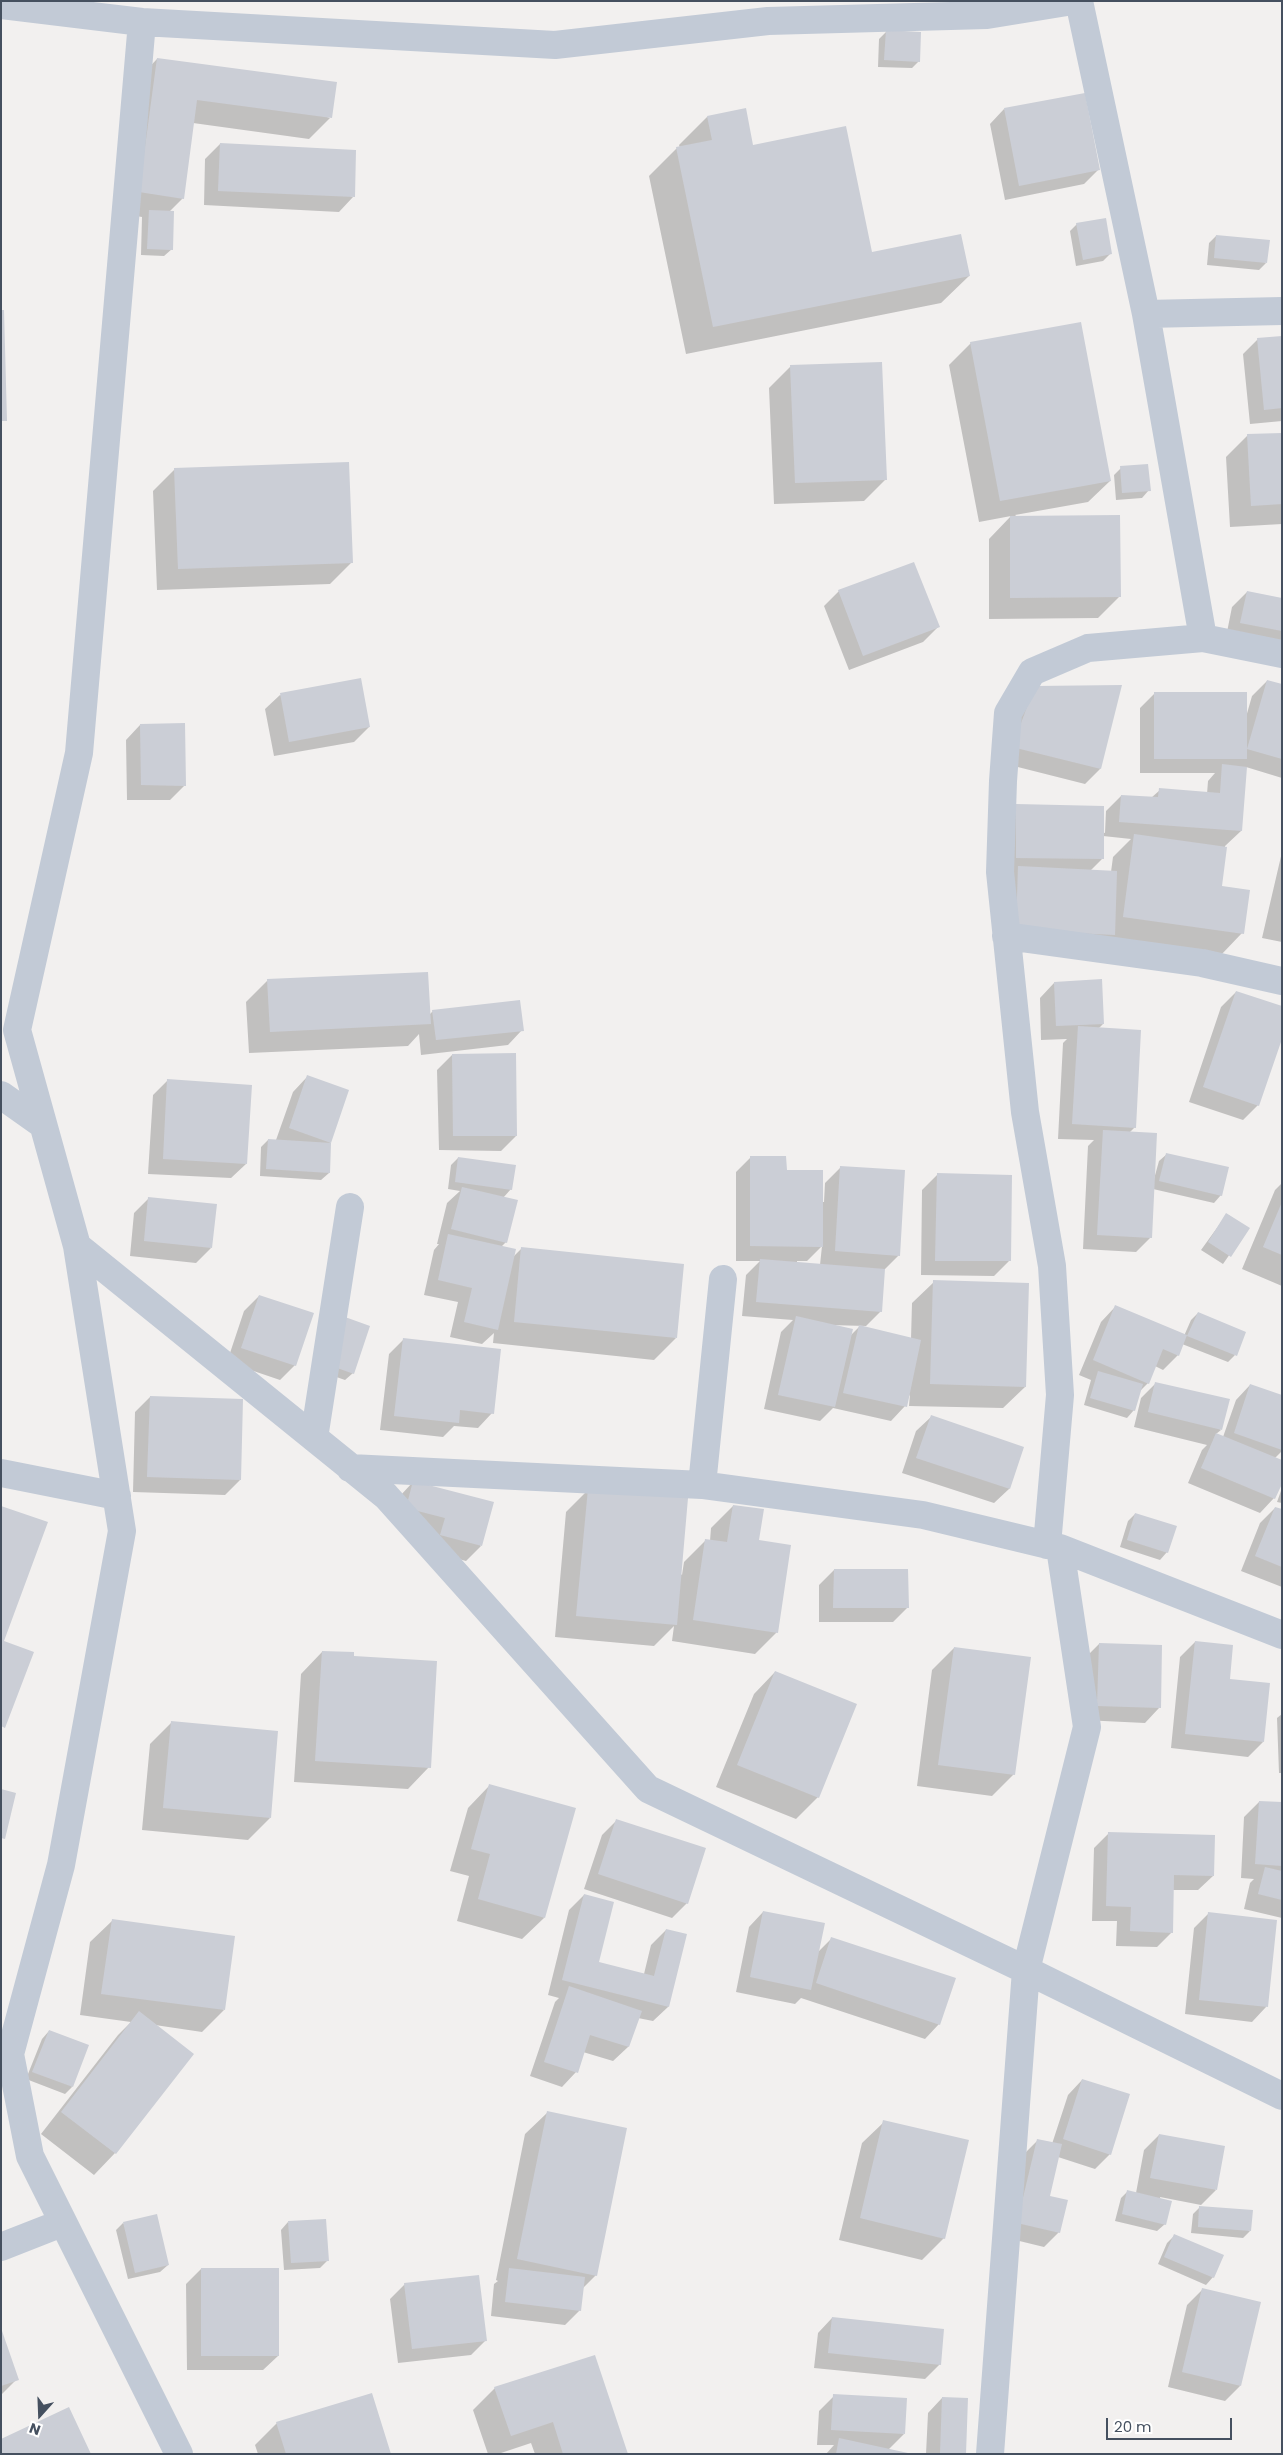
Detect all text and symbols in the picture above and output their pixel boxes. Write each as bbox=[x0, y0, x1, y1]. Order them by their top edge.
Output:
north arrow bbox=[15, 2390, 65, 2440]
scale bar bbox=[1108, 2408, 1234, 2440]
text: 20 m bbox=[1114, 2416, 1152, 2437]
text: N bbox=[27, 2418, 43, 2440]

